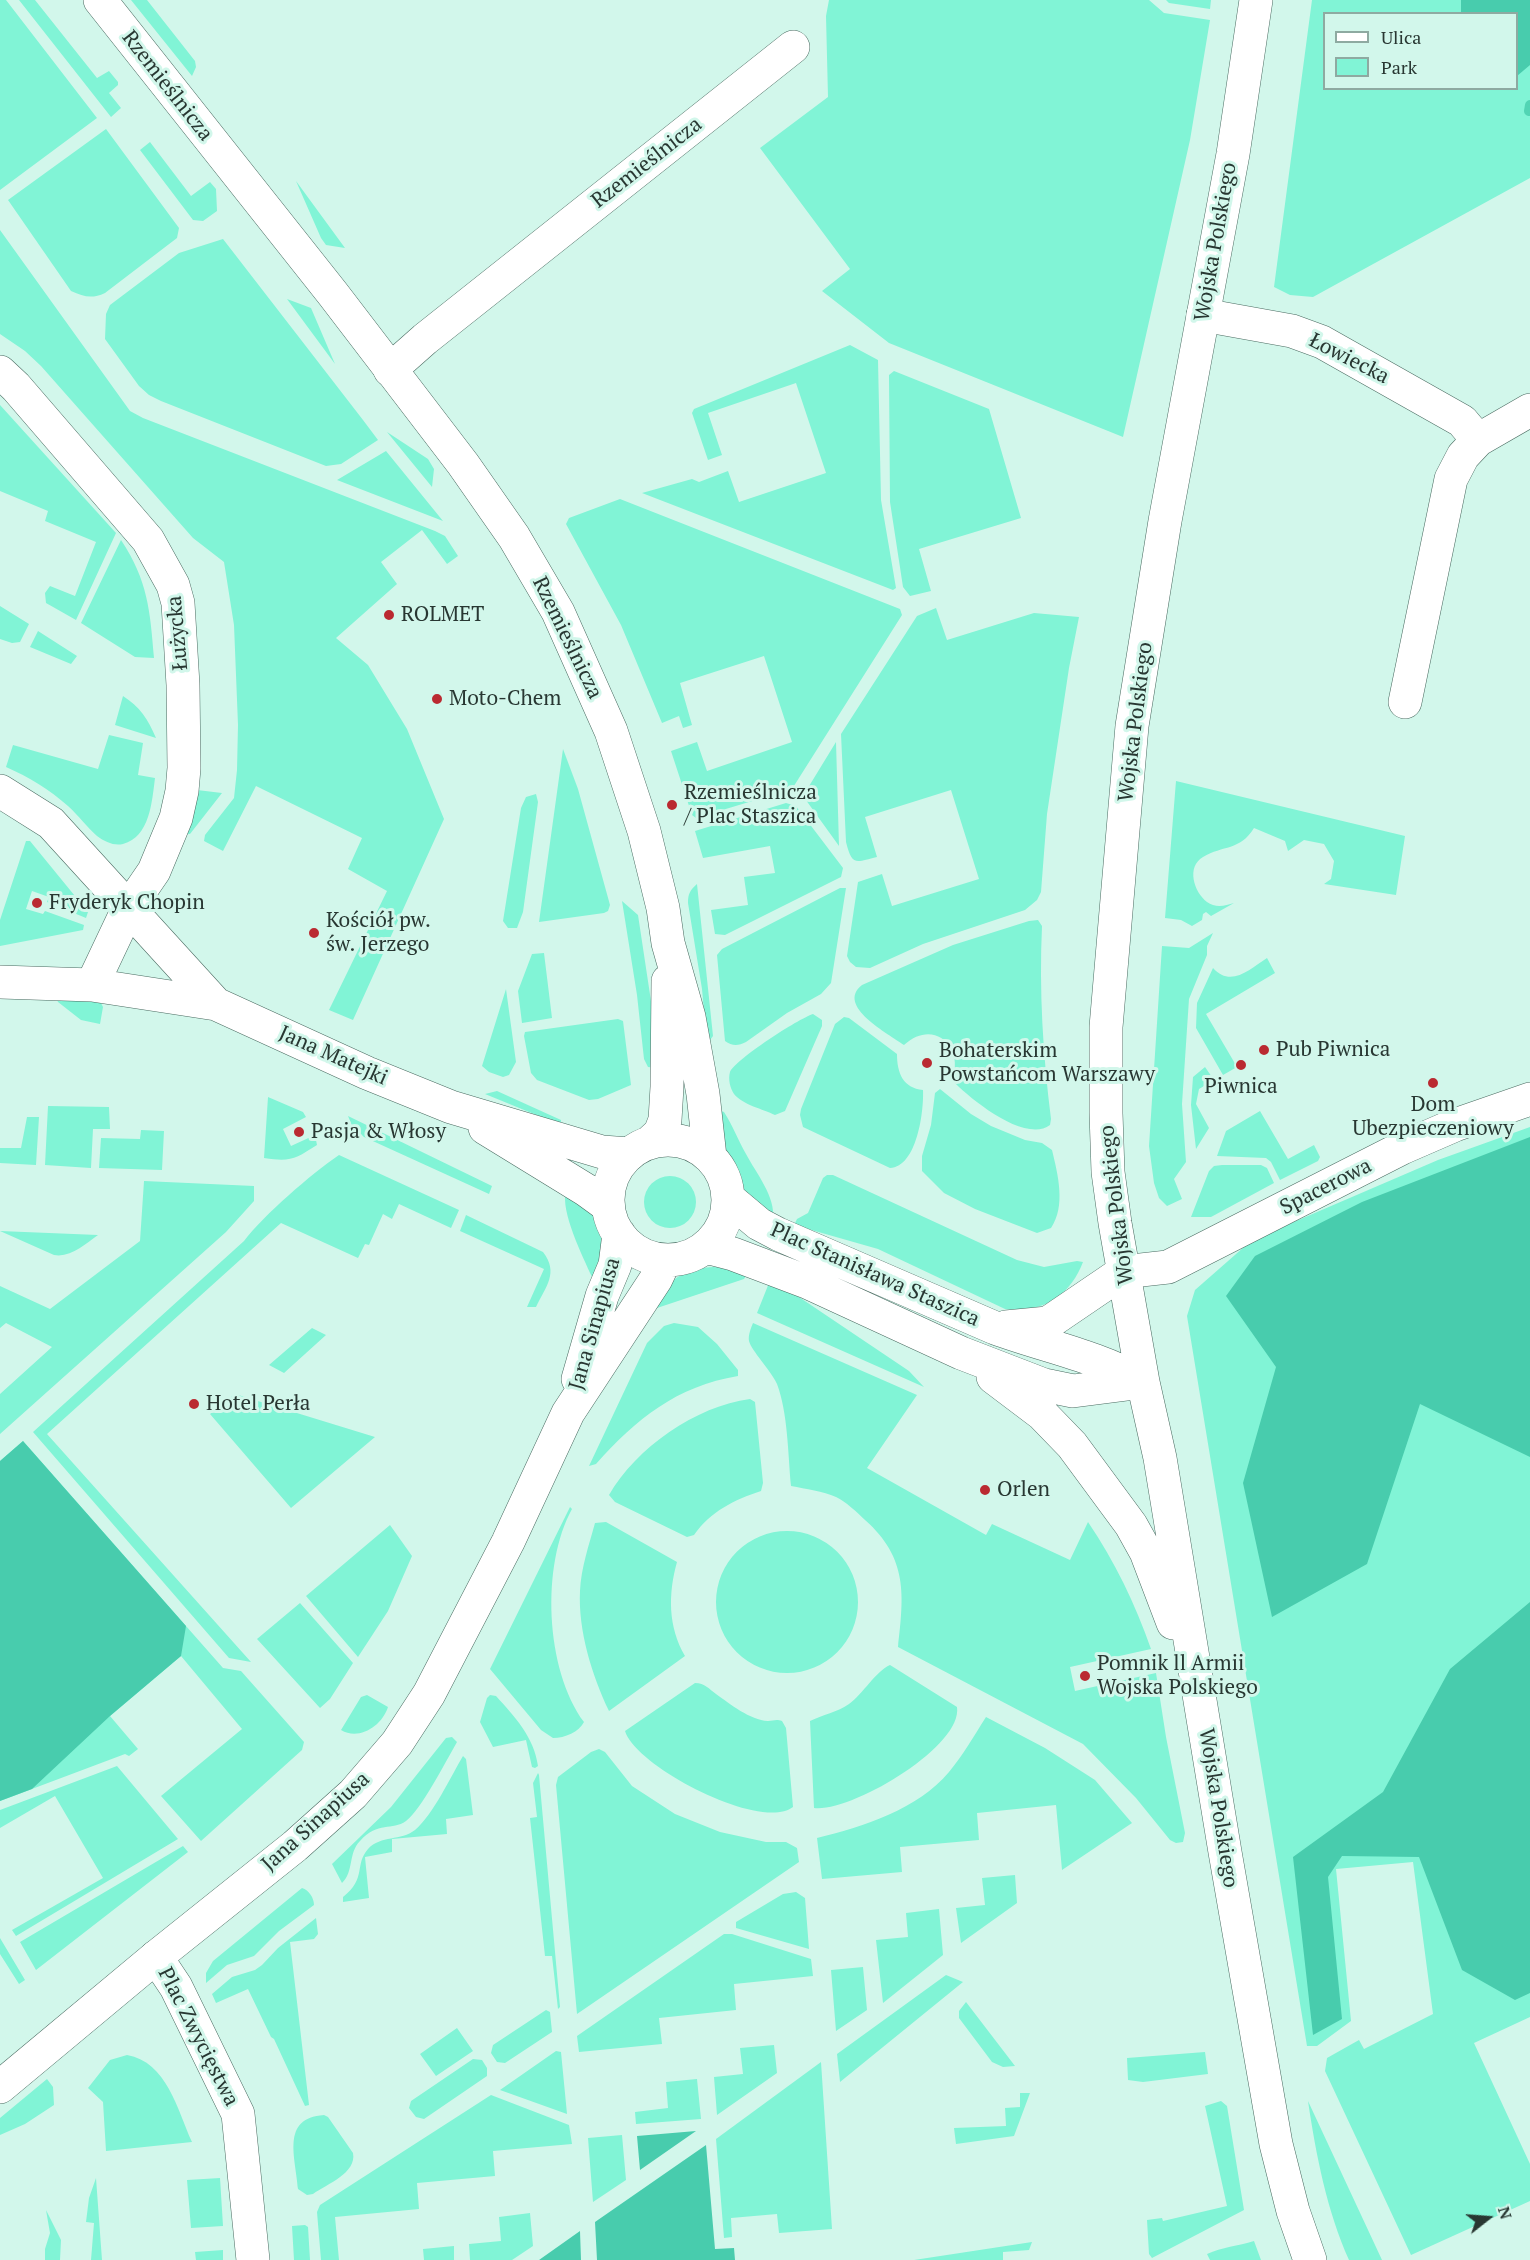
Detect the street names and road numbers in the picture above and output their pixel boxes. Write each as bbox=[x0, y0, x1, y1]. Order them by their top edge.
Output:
street label: Rzemieślnicza bbox=[116, 26, 218, 146]
street label: Rzemieślnicza bbox=[587, 112, 707, 214]
street label: Wojska Polskiego bbox=[1190, 161, 1242, 323]
street label: Łowiecka bbox=[1305, 328, 1393, 390]
street label: Rzemieślnicza bbox=[527, 573, 607, 703]
street label: Łużycka bbox=[162, 595, 194, 671]
street label: Wojska Polskiego bbox=[1114, 641, 1158, 803]
street label: Jana Matejki bbox=[275, 1021, 391, 1091]
street label: Wojska Polskiego bbox=[1095, 1124, 1139, 1286]
street label: Spacerowa bbox=[1276, 1153, 1376, 1221]
street label: Plac Stanisława Staszica bbox=[767, 1218, 983, 1332]
street label: Jana Sinapiusa bbox=[564, 1255, 626, 1393]
street label: Wojska Polskiego bbox=[1193, 1727, 1243, 1889]
street label: Jana Sinapiusa bbox=[257, 1767, 375, 1877]
street label: Plac Zwycięstwa bbox=[152, 1963, 244, 2111]

